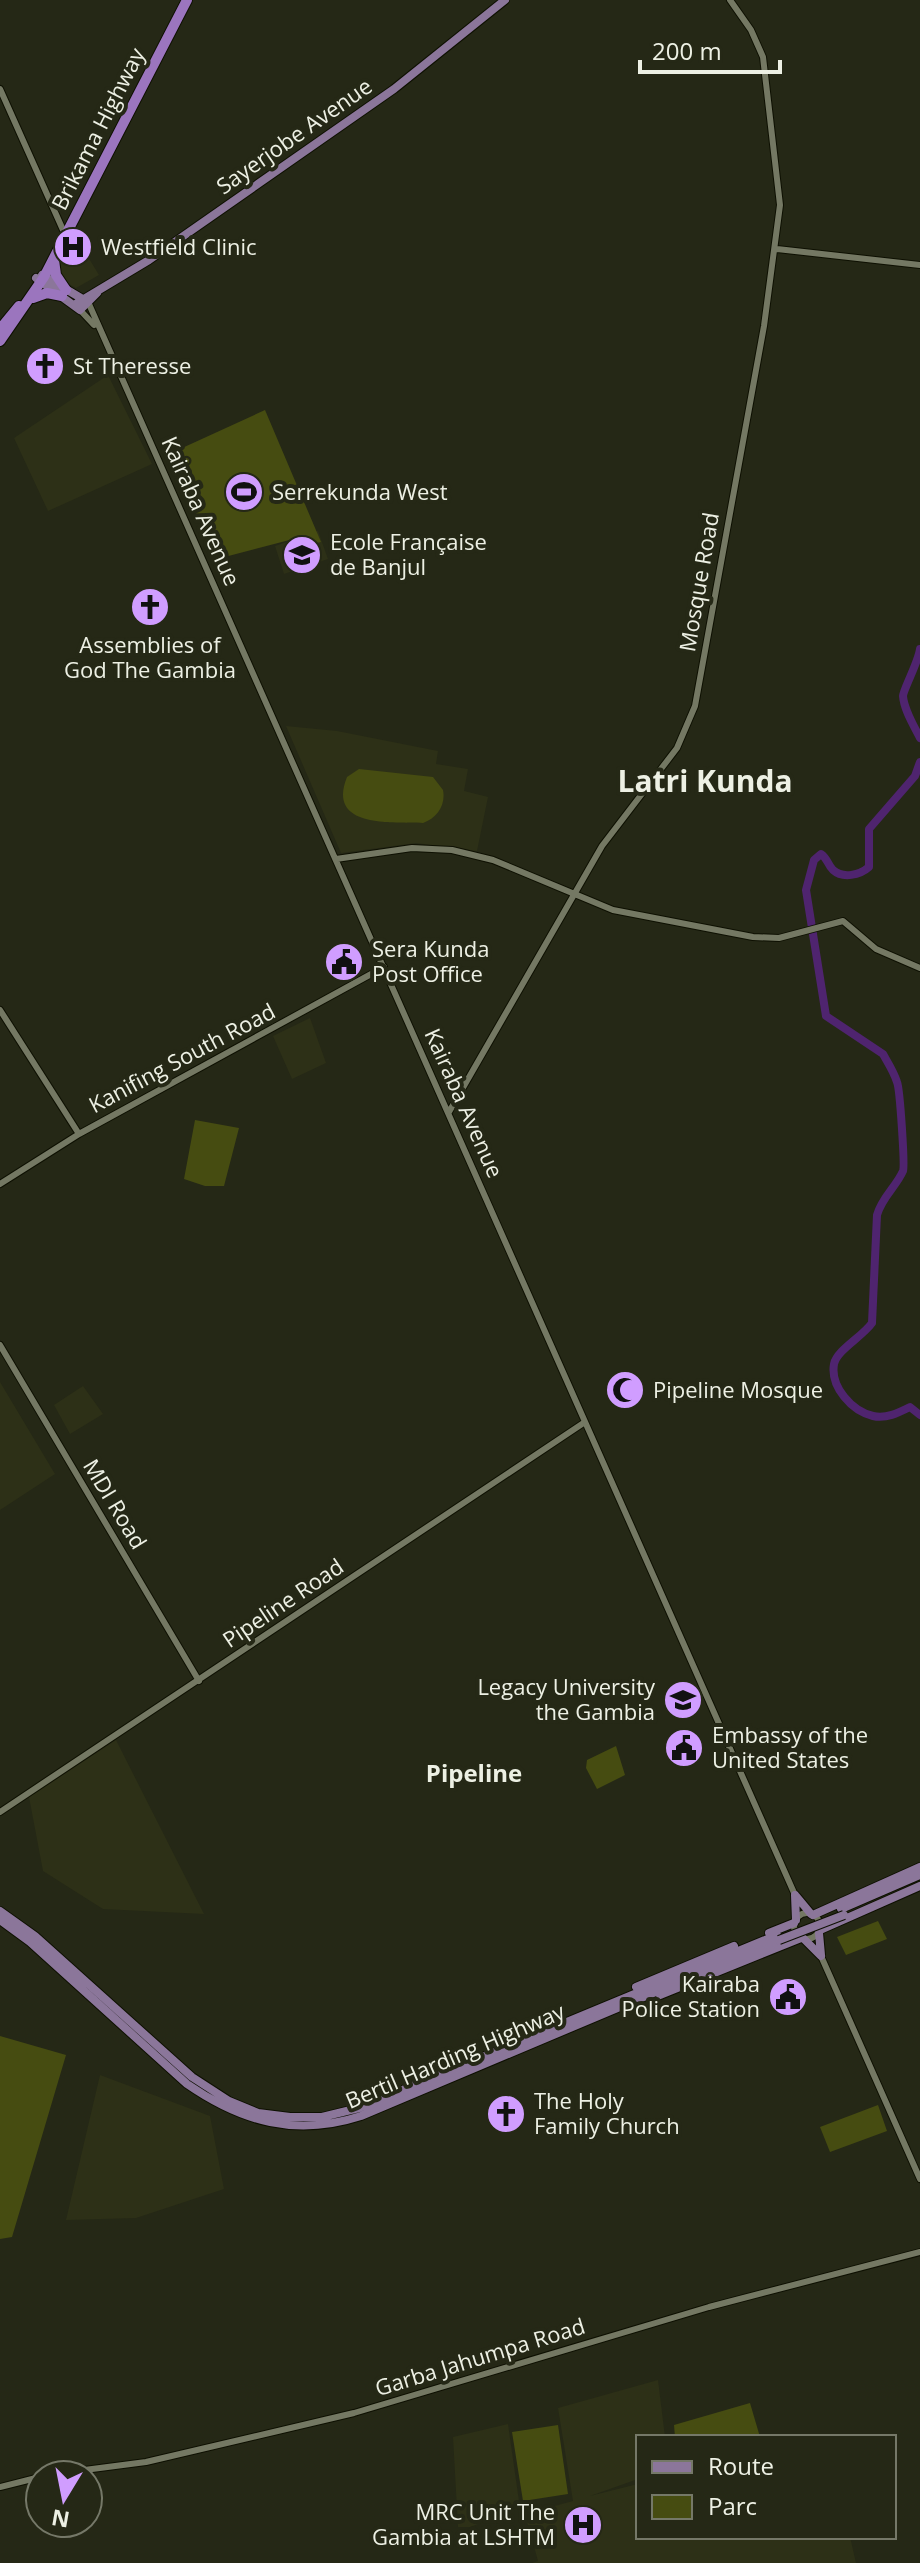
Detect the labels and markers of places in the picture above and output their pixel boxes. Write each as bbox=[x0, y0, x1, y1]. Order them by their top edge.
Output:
hospital icon: Westfield Clinic bbox=[52, 226, 94, 268]
place label: Westfield Clinic bbox=[101, 231, 257, 261]
church icon: St Theresse bbox=[24, 345, 66, 387]
place label: St Theresse bbox=[73, 350, 191, 380]
sports icon: Serrekunda West bbox=[223, 471, 265, 513]
place label: Serrekunda West bbox=[272, 476, 448, 506]
place label: Ecole Française de Banjul bbox=[330, 526, 487, 581]
school or university icon: Ecole Française de Banjul bbox=[281, 534, 323, 576]
church icon: Assemblies of God The Gambia bbox=[129, 586, 171, 628]
place label: Assemblies of God The Gambia bbox=[64, 629, 236, 684]
place label: Sera Kunda Post Office bbox=[372, 933, 490, 988]
public building icon: Sera Kunda Post Office bbox=[323, 941, 365, 983]
mosque icon: Pipeline Mosque bbox=[604, 1369, 646, 1411]
place label: Pipeline Mosque bbox=[653, 1374, 823, 1404]
place label: Legacy University the Gambia bbox=[477, 1671, 656, 1726]
school or university icon: Legacy University the Gambia bbox=[662, 1679, 704, 1721]
place label: Embassy of the United States bbox=[712, 1719, 868, 1774]
public building icon: Embassy of the United States bbox=[663, 1727, 705, 1769]
place label: Kairaba Police Station bbox=[622, 1968, 760, 2023]
public building icon: Kairaba Police Station bbox=[767, 1976, 809, 2018]
place label: The Holy Family Church bbox=[534, 2085, 680, 2140]
church icon: The Holy Family Church bbox=[485, 2093, 527, 2135]
place label: MRC Unit The Gambia at LSHTM bbox=[372, 2496, 555, 2551]
hospital icon: MRC Unit The Gambia at LSHTM bbox=[562, 2504, 604, 2546]

